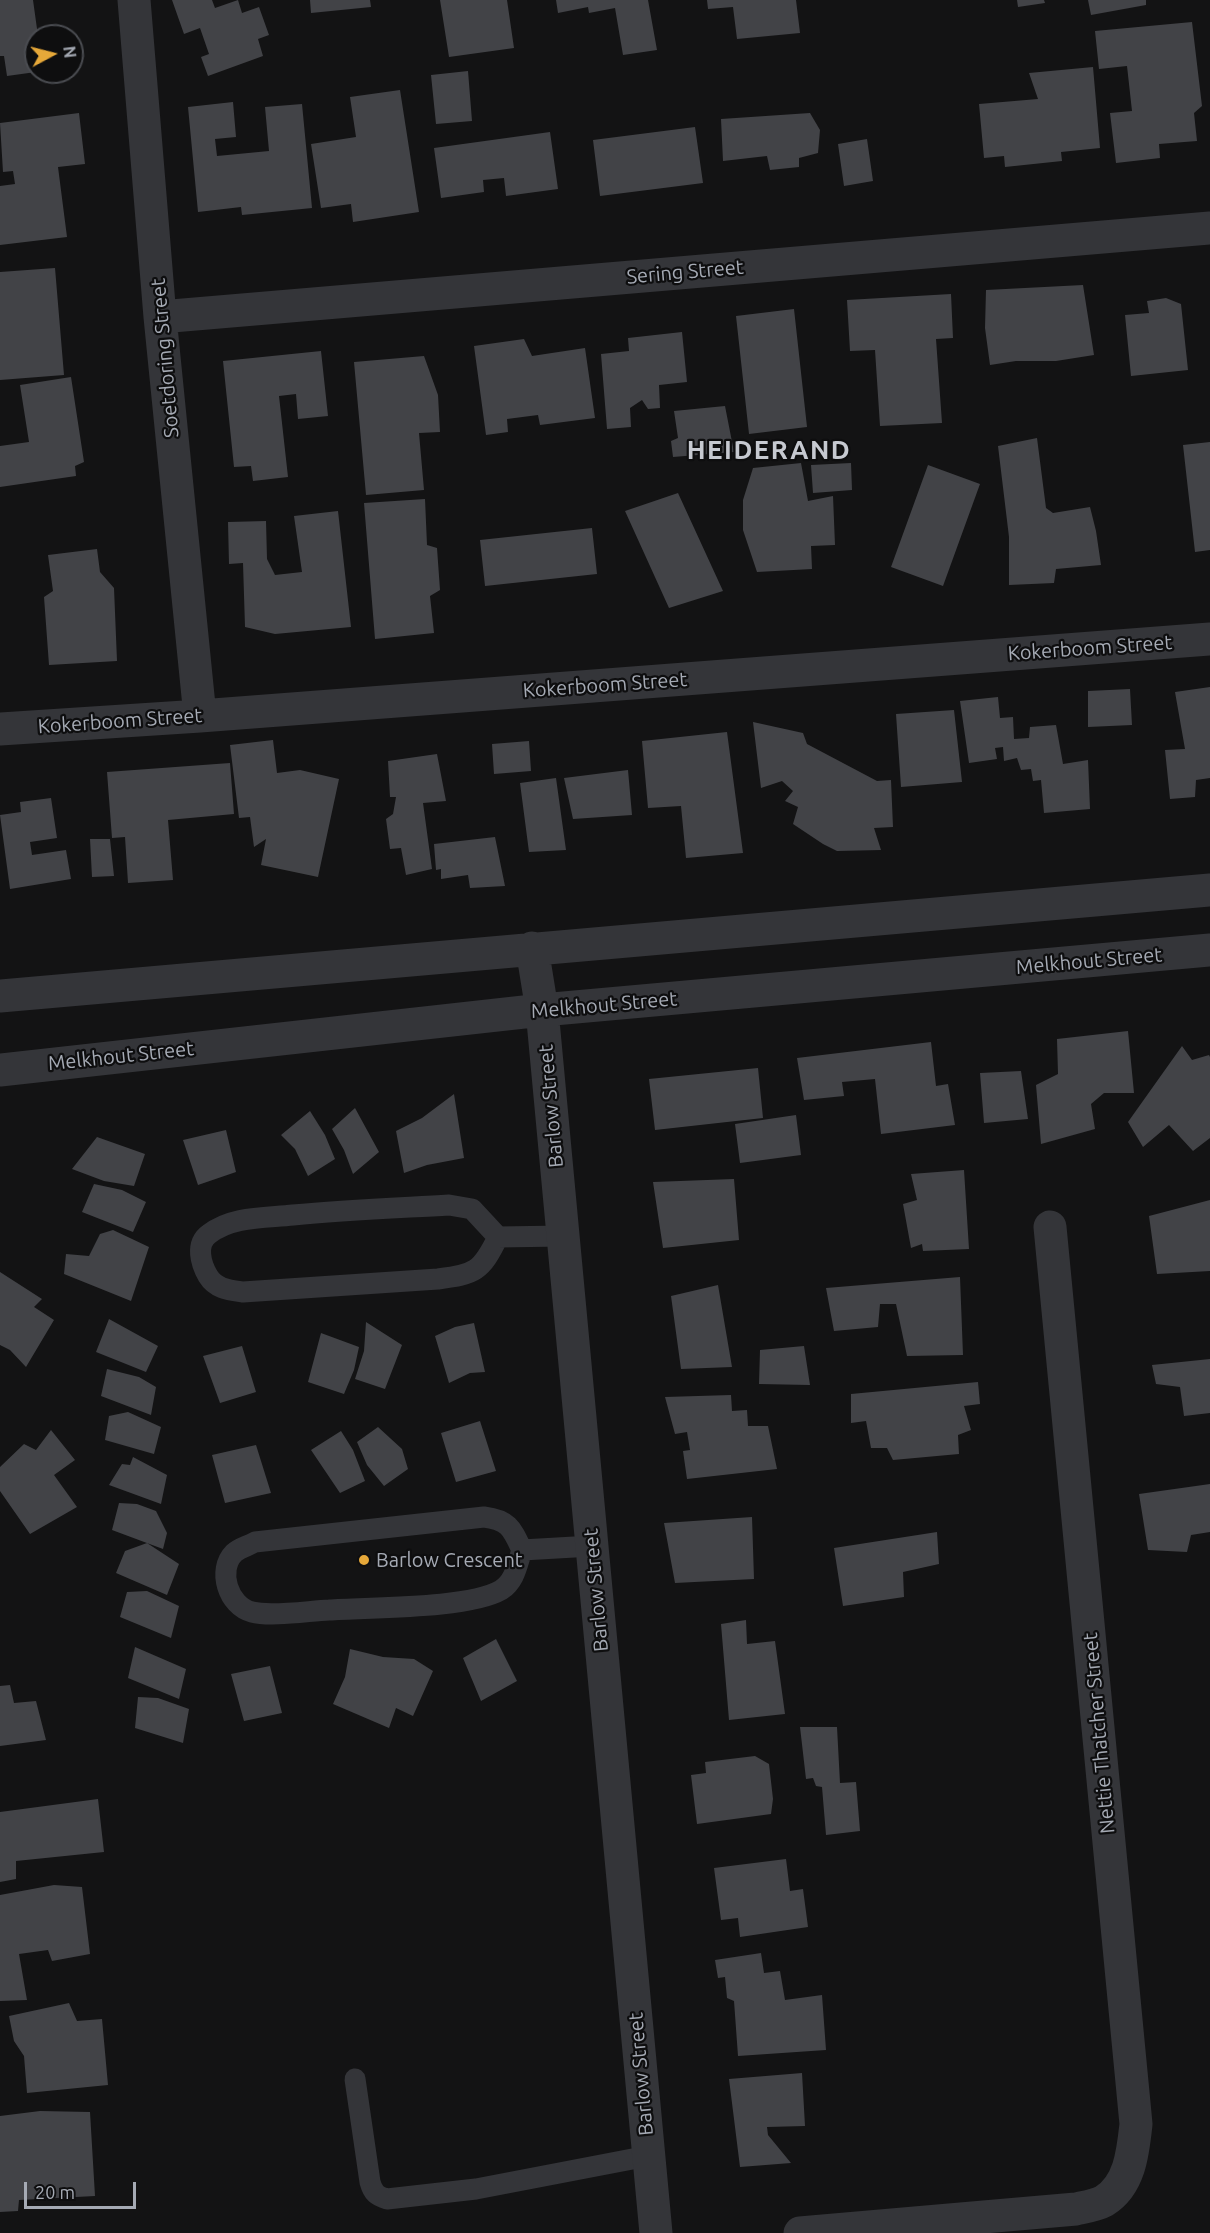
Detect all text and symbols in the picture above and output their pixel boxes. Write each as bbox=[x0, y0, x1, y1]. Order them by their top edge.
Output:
north arrow bbox=[24, 24, 84, 84]
text: N bbox=[60, 45, 80, 59]
street label: Sering Street bbox=[626, 255, 744, 289]
street label: Soetdoring Street bbox=[146, 277, 184, 439]
district label: HEIDERAND bbox=[687, 434, 851, 466]
street label: Kokerboom Street bbox=[1007, 630, 1173, 666]
street label: Kokerboom Street bbox=[522, 667, 688, 703]
street label: Kokerboom Street bbox=[37, 703, 203, 739]
street label: Melkhout Street bbox=[1015, 943, 1163, 979]
street label: Melkhout Street bbox=[530, 987, 678, 1023]
street label: Melkhout Street bbox=[47, 1036, 195, 1076]
street label: Barlow Street bbox=[534, 1043, 568, 1169]
street label: Barlow Street bbox=[579, 1527, 613, 1653]
place label: Barlow Crescent bbox=[376, 1548, 523, 1572]
marker: Barlow Crescent bbox=[357, 1553, 371, 1567]
street label: Nettie Thatcher Street bbox=[1078, 1631, 1120, 1835]
street label: Barlow Street bbox=[624, 2011, 658, 2137]
scale bar bbox=[27, 2170, 140, 2208]
text: 20 m bbox=[35, 2182, 75, 2202]

